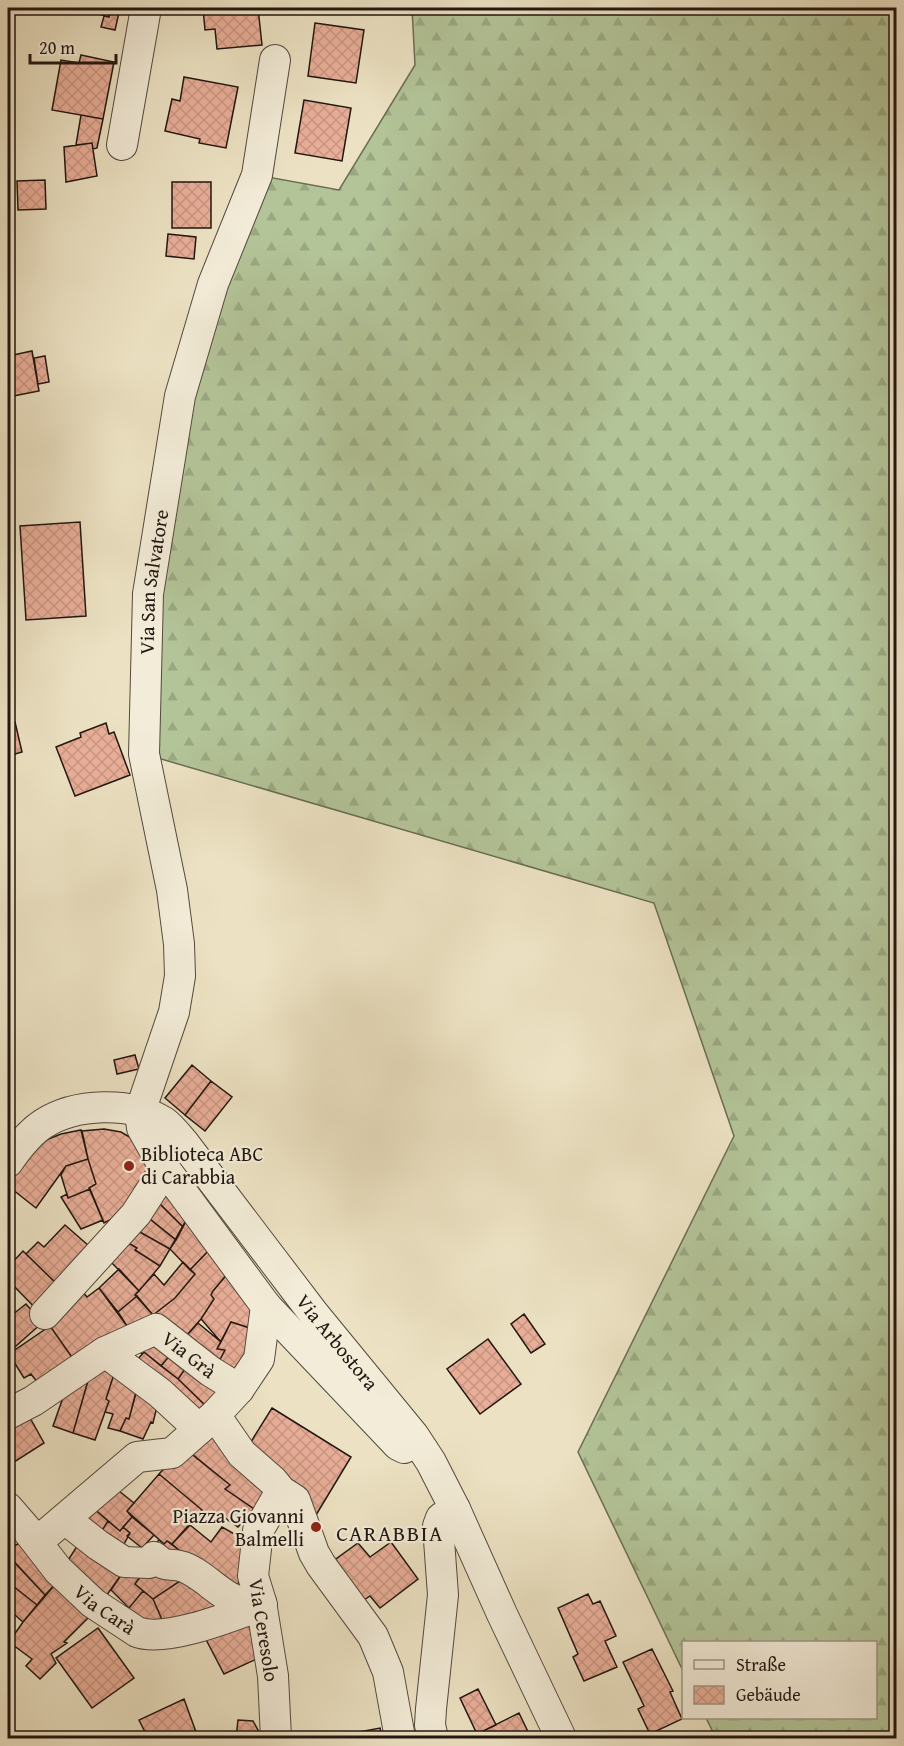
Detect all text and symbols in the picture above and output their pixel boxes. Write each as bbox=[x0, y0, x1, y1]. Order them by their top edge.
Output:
scale bar bbox=[30, 27, 116, 65]
text: 20 m bbox=[39, 34, 75, 61]
street label: Via San Salvatore bbox=[131, 507, 175, 655]
place label: Biblioteca ABC di Carabbia bbox=[141, 1139, 263, 1191]
marker: Biblioteca ABC di Carabbia bbox=[122, 1159, 136, 1173]
street label: Via Arbostora bbox=[290, 1288, 386, 1397]
street label: Via Grà bbox=[156, 1324, 223, 1385]
place label: Piazza Giovanni Balmelli bbox=[173, 1501, 304, 1553]
district label: CARABBIA bbox=[336, 1517, 444, 1549]
marker: Piazza Giovanni Balmelli bbox=[309, 1520, 323, 1534]
street label: Via Ceresolo bbox=[242, 1576, 287, 1684]
street label: Via Carà bbox=[67, 1577, 142, 1642]
legend bbox=[682, 1641, 877, 1719]
text: Straße bbox=[736, 1651, 786, 1678]
text: Gebäude bbox=[736, 1681, 801, 1708]

